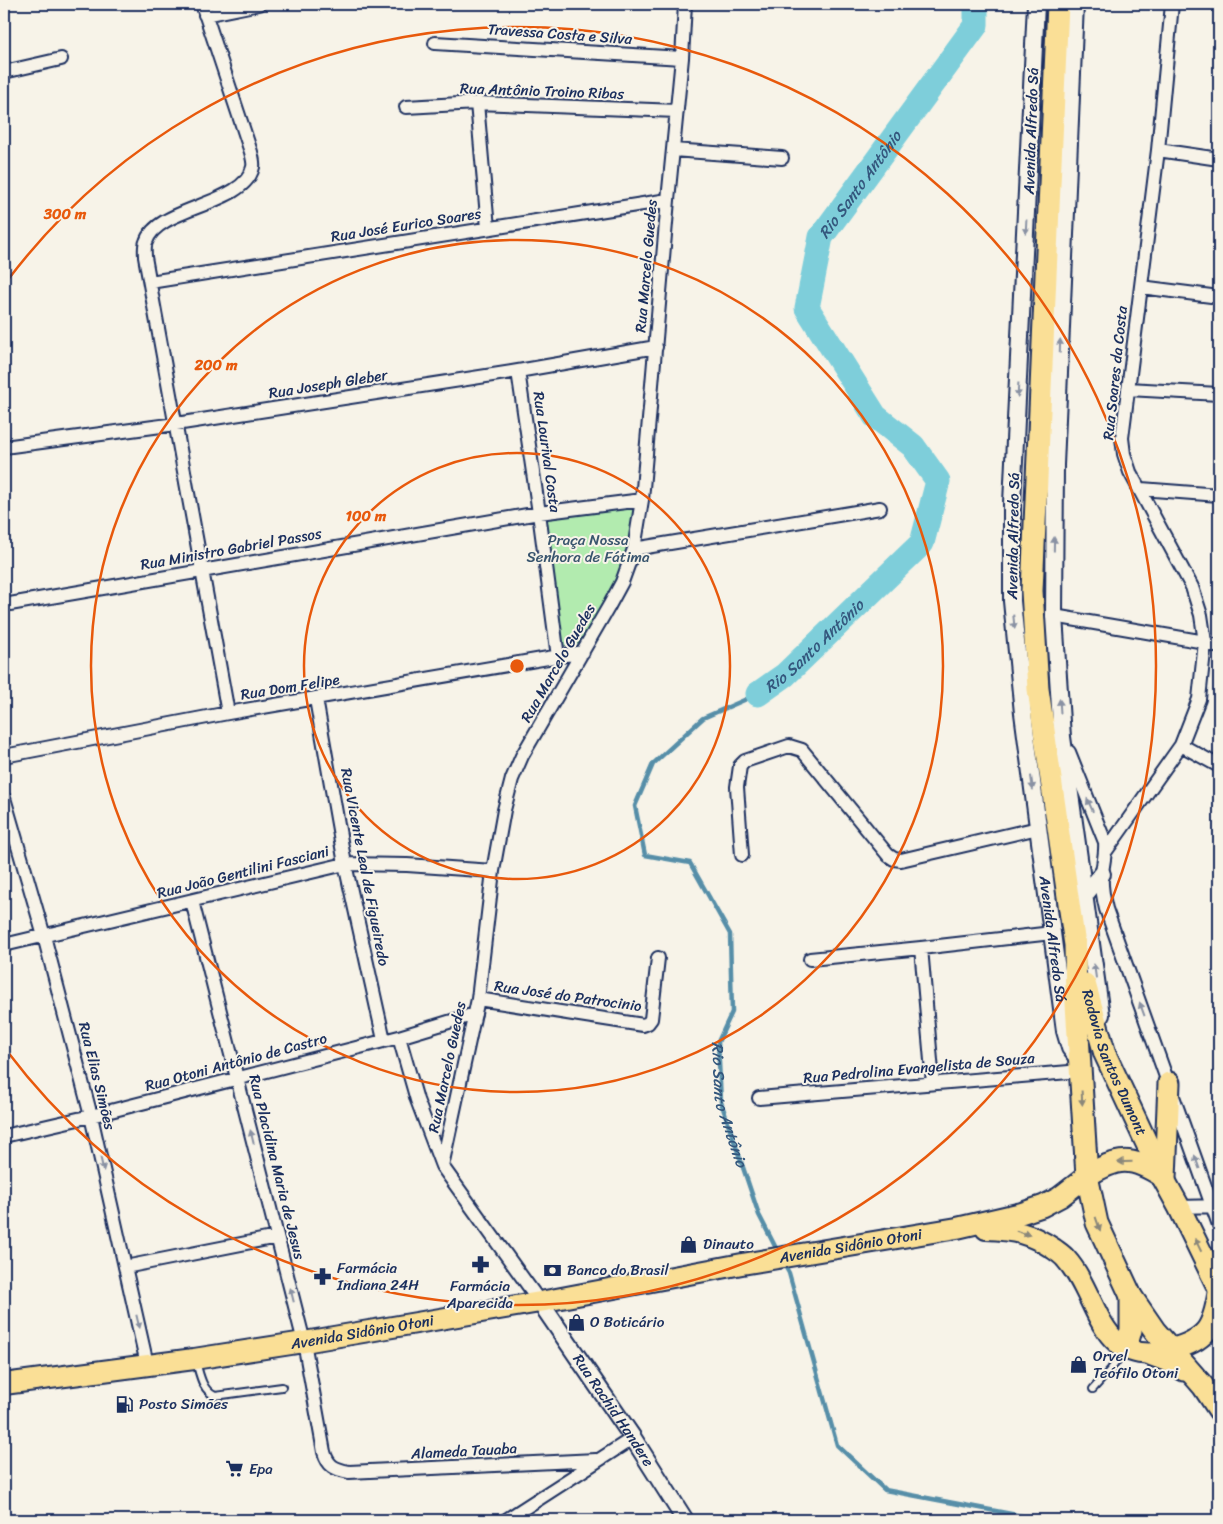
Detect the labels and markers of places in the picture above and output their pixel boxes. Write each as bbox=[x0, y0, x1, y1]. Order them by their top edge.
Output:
centre of rings bbox=[508, 657, 526, 675]
place label: Dinauto bbox=[703, 1231, 754, 1257]
shop icon: Dinauto bbox=[679, 1234, 699, 1254]
place label: Farmácia Indiana 24H bbox=[336, 1255, 419, 1298]
pharmacy icon: Farmácia Aparecida bbox=[470, 1255, 490, 1275]
place label: Banco do Brasil bbox=[567, 1257, 670, 1283]
bank icon: Banco do Brasil bbox=[543, 1260, 563, 1280]
pharmacy icon: Farmácia Indiana 24H bbox=[313, 1267, 333, 1287]
place label: Farmácia Aparecida bbox=[446, 1273, 514, 1316]
place label: O Boticário bbox=[590, 1309, 665, 1335]
shop icon: O Boticário bbox=[566, 1312, 586, 1332]
place label: Orvel Teófilo Otoni bbox=[1093, 1343, 1179, 1386]
shop icon: Orvel Teófilo Otoni bbox=[1069, 1355, 1089, 1375]
place label: Posto Simões bbox=[139, 1391, 228, 1417]
fuel station icon: Posto Simões bbox=[115, 1394, 135, 1414]
place label: Epa bbox=[249, 1456, 273, 1482]
supermarket icon: Epa bbox=[225, 1459, 245, 1479]

